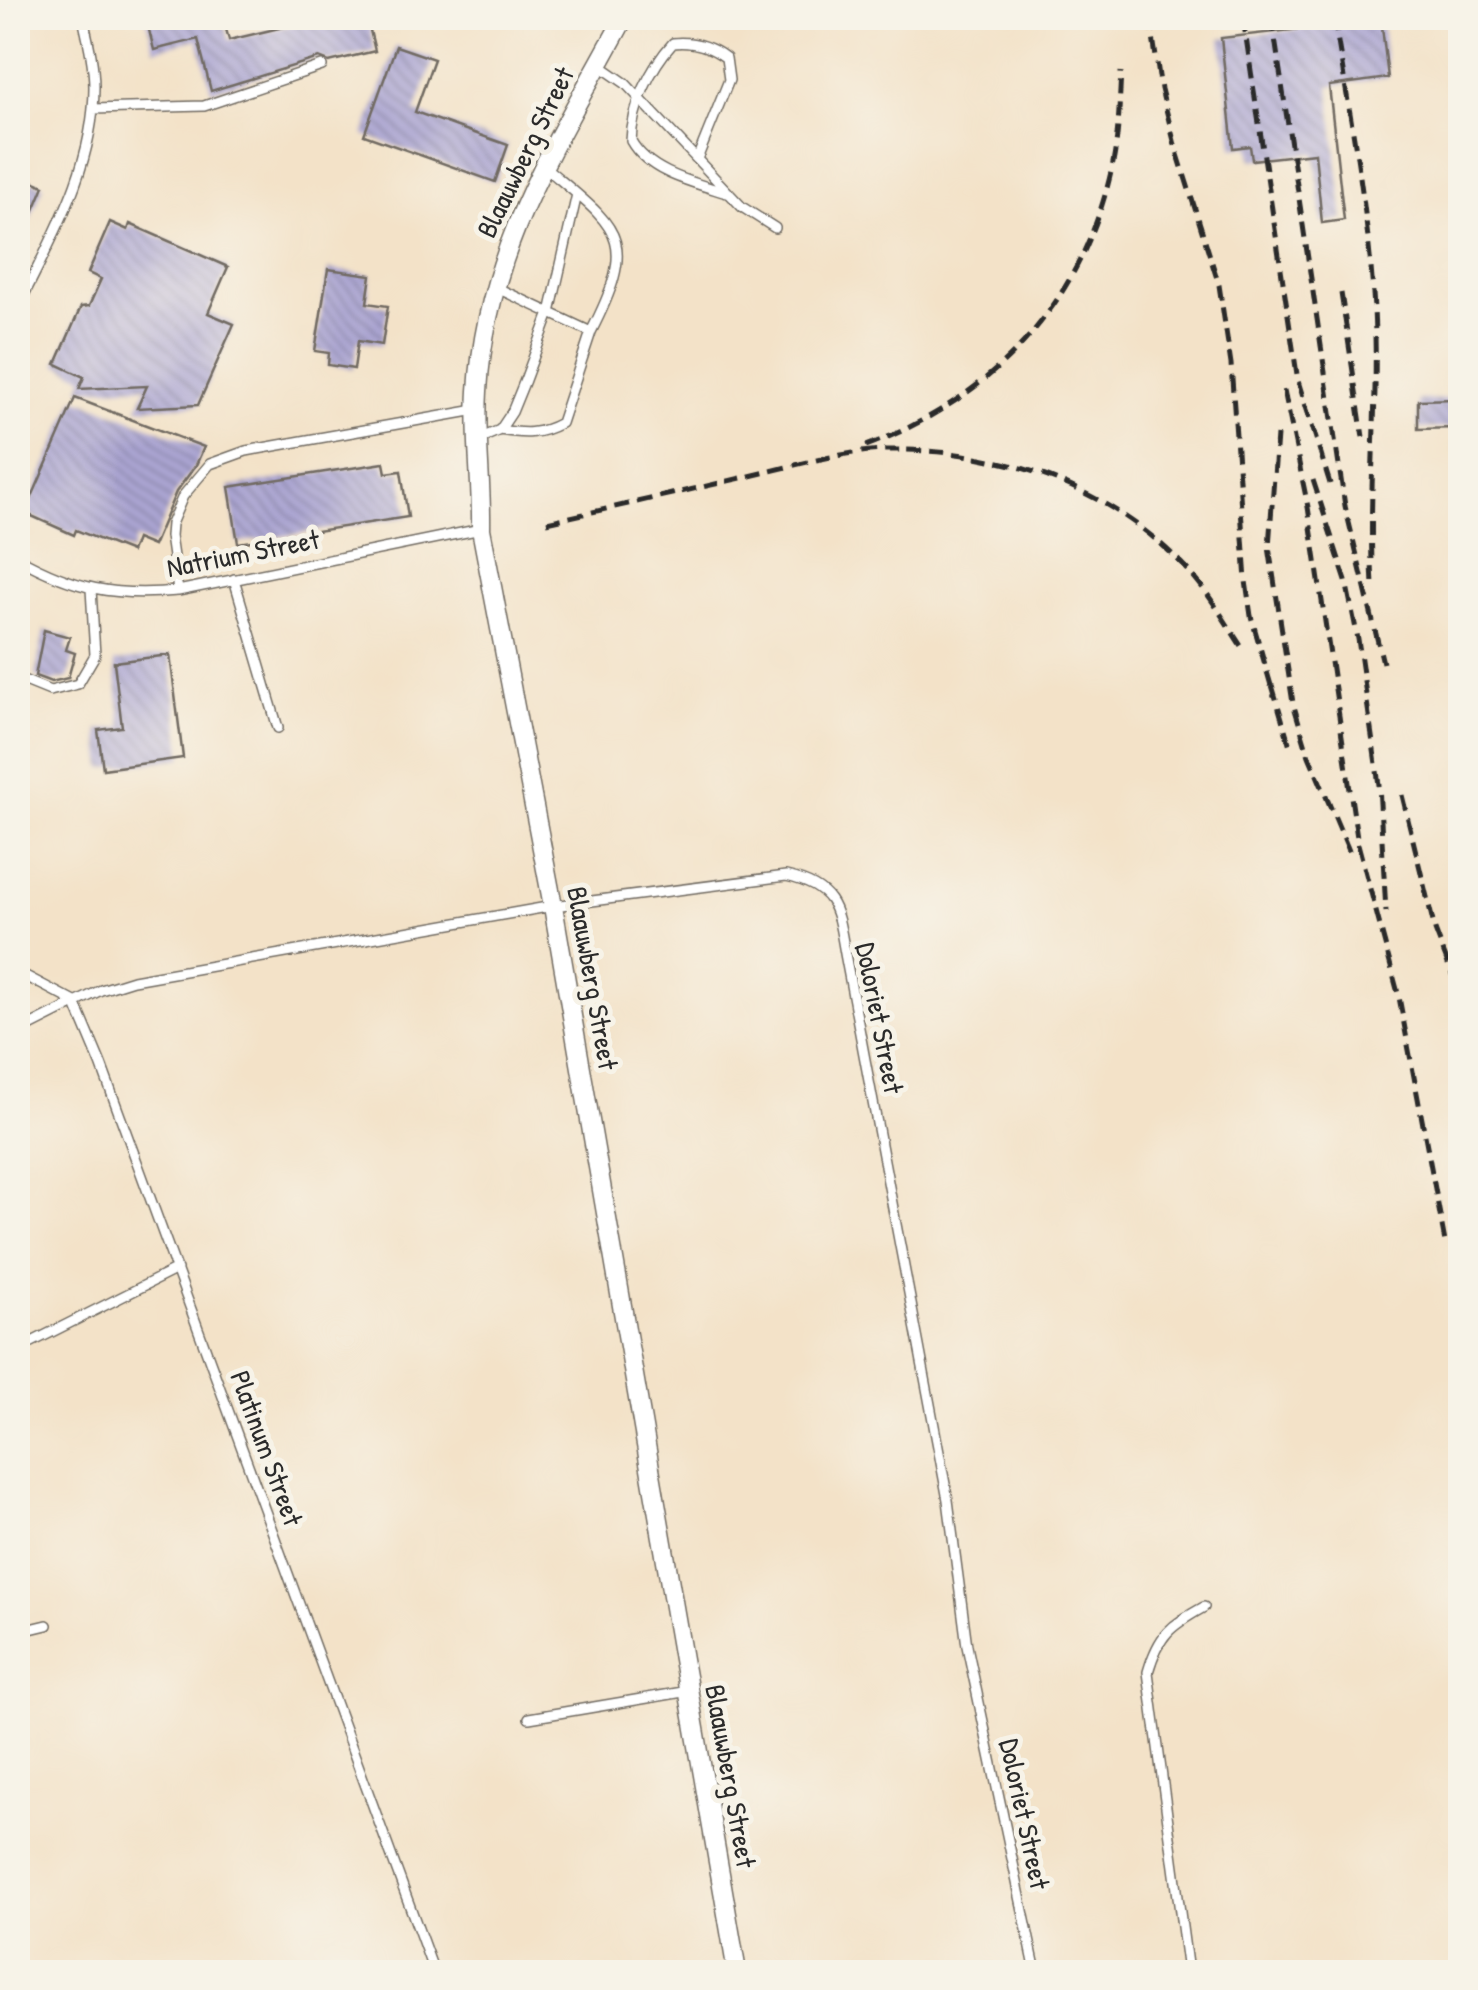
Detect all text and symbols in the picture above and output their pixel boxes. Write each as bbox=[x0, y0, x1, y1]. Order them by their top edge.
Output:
street label: Blaauwberg Street bbox=[467, 60, 583, 244]
street label: Natrium Street bbox=[164, 520, 323, 586]
street label: Blaauwberg Street bbox=[558, 883, 628, 1073]
street label: Doloriet Street bbox=[847, 939, 913, 1097]
street label: Platinum Street bbox=[221, 1365, 313, 1531]
street label: Blaauwberg Street bbox=[696, 1681, 766, 1871]
street label: Doloriet Street bbox=[991, 1735, 1060, 1893]

